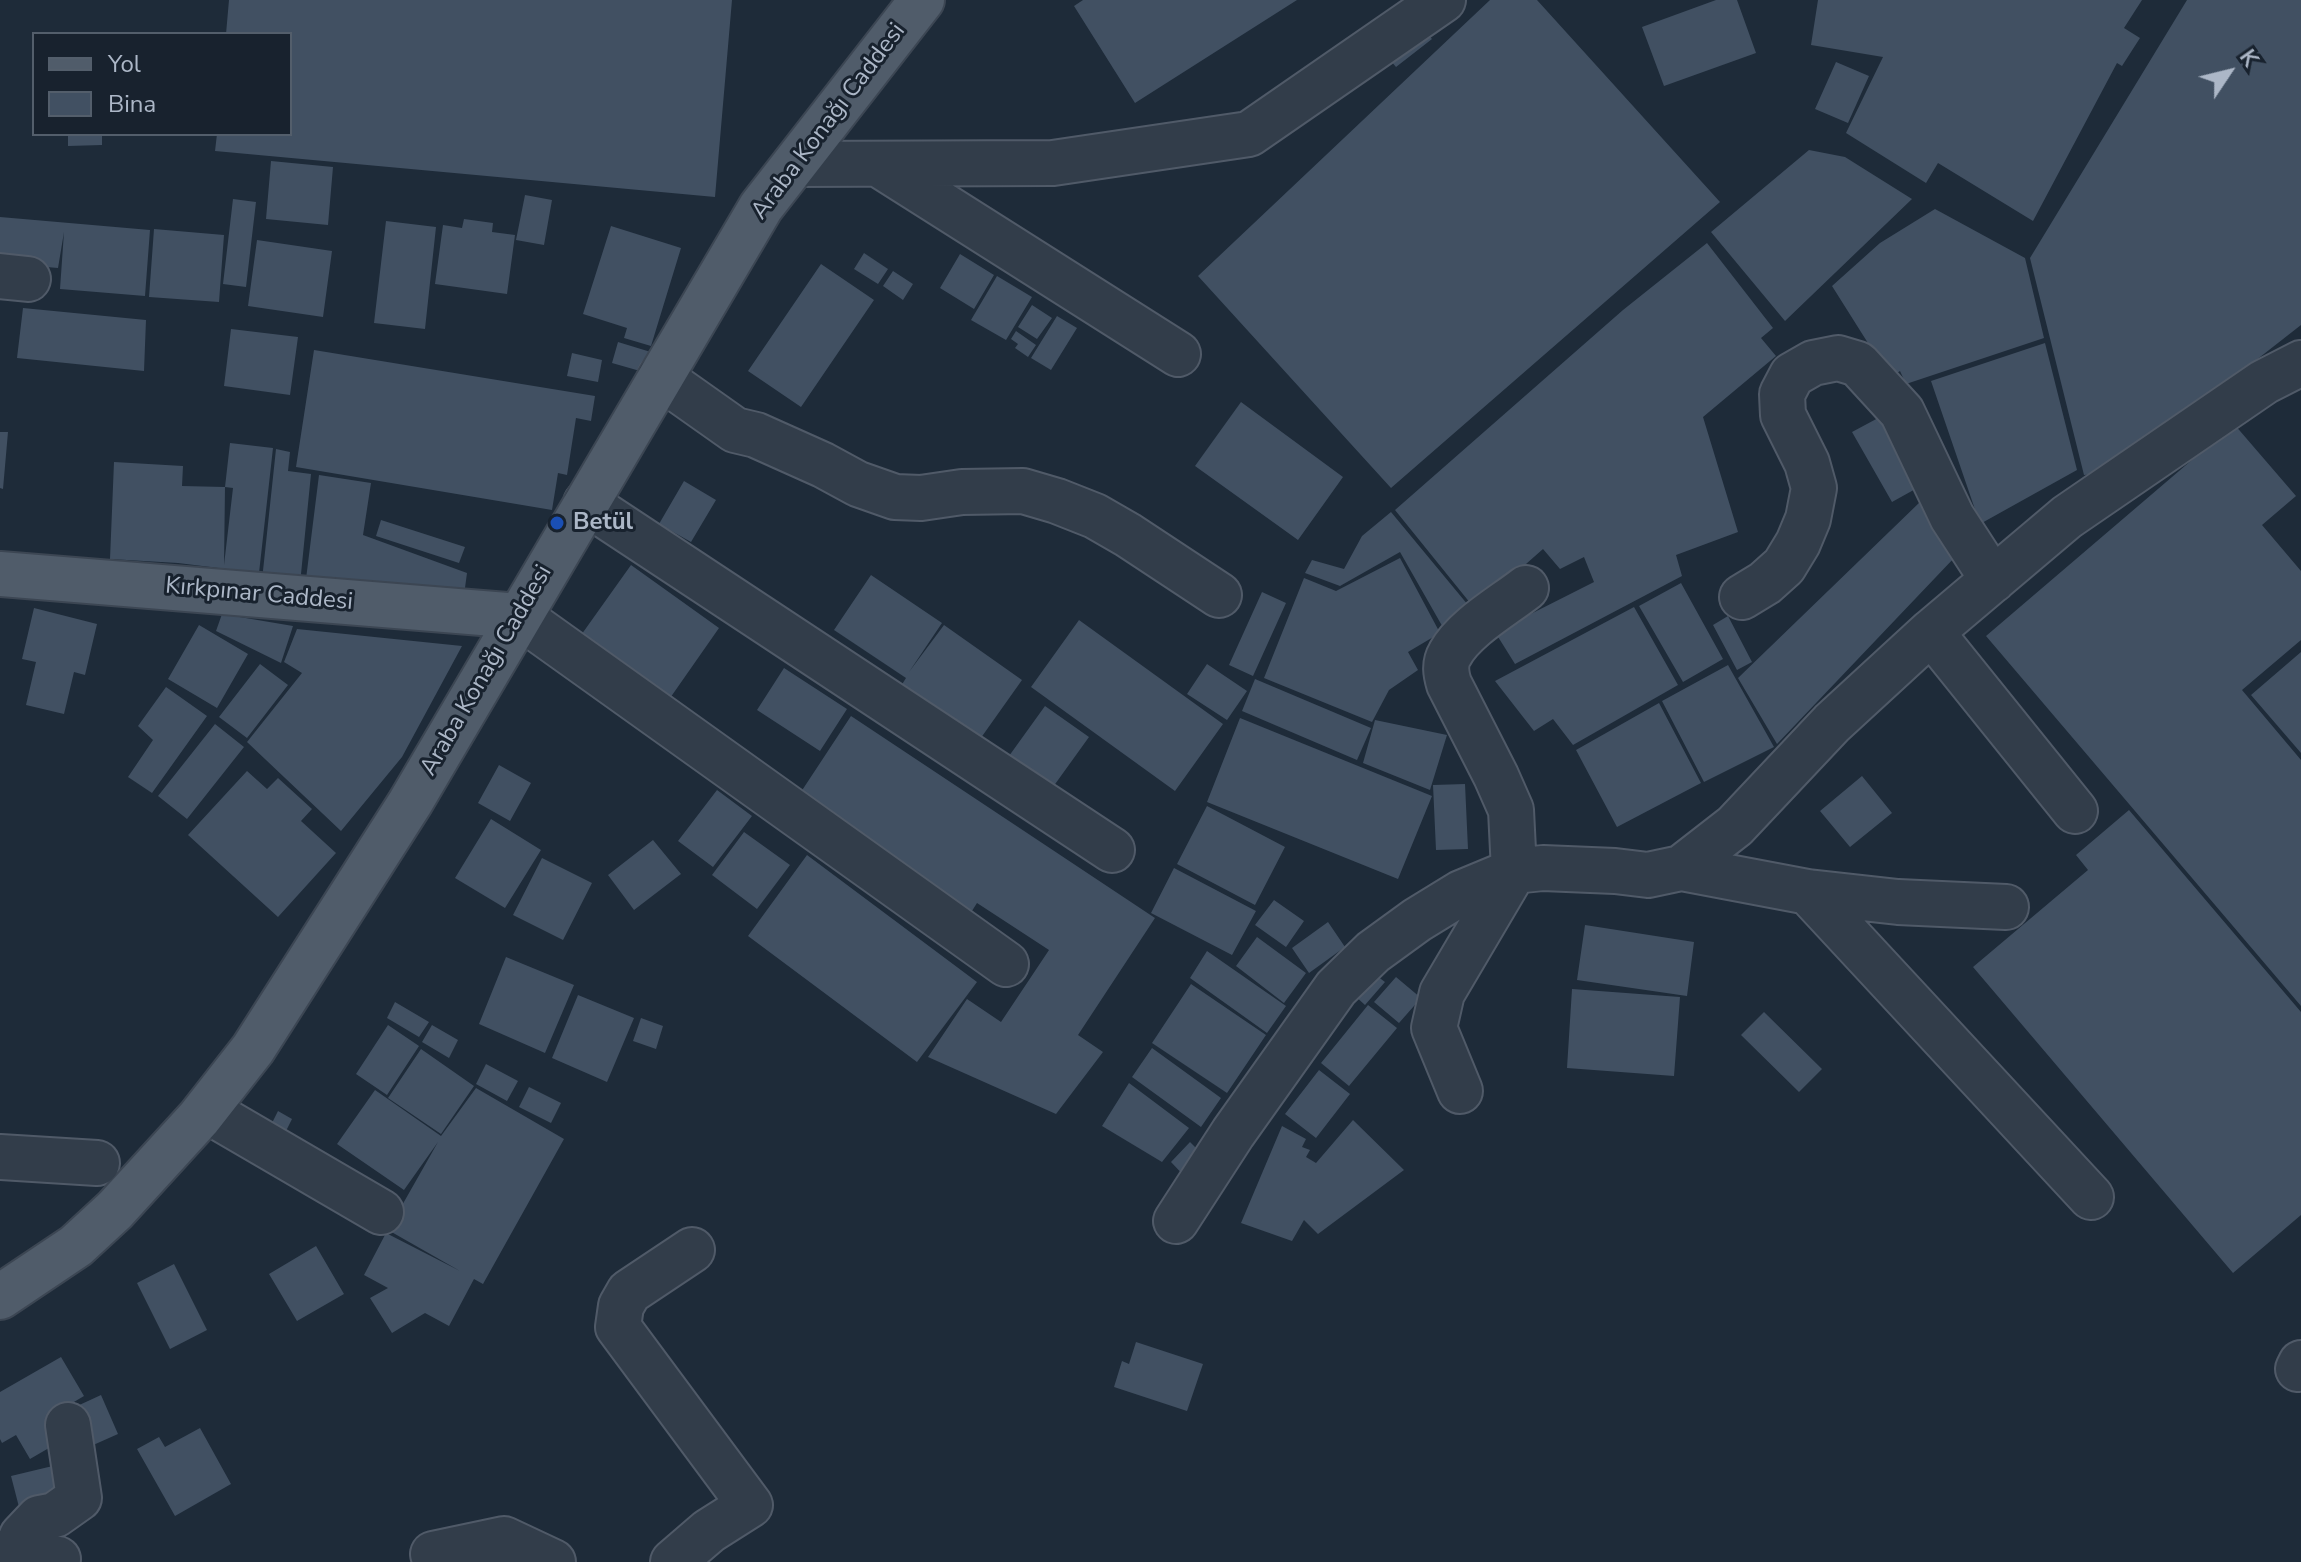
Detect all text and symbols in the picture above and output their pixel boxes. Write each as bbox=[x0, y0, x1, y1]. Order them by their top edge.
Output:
street label: Araba Konağı Caddesi bbox=[746, 18, 912, 226]
legend bbox=[32, 32, 292, 136]
north arrow bbox=[2189, 32, 2269, 112]
text: K bbox=[2232, 44, 2265, 73]
text: Yol bbox=[108, 48, 141, 80]
text: Bina bbox=[108, 88, 156, 120]
place label: Betül bbox=[573, 509, 633, 537]
marker: Betül bbox=[548, 514, 566, 532]
street label: Araba Konağı Caddesi bbox=[415, 561, 559, 781]
street label: Kırkpınar Caddesi bbox=[164, 572, 354, 618]

